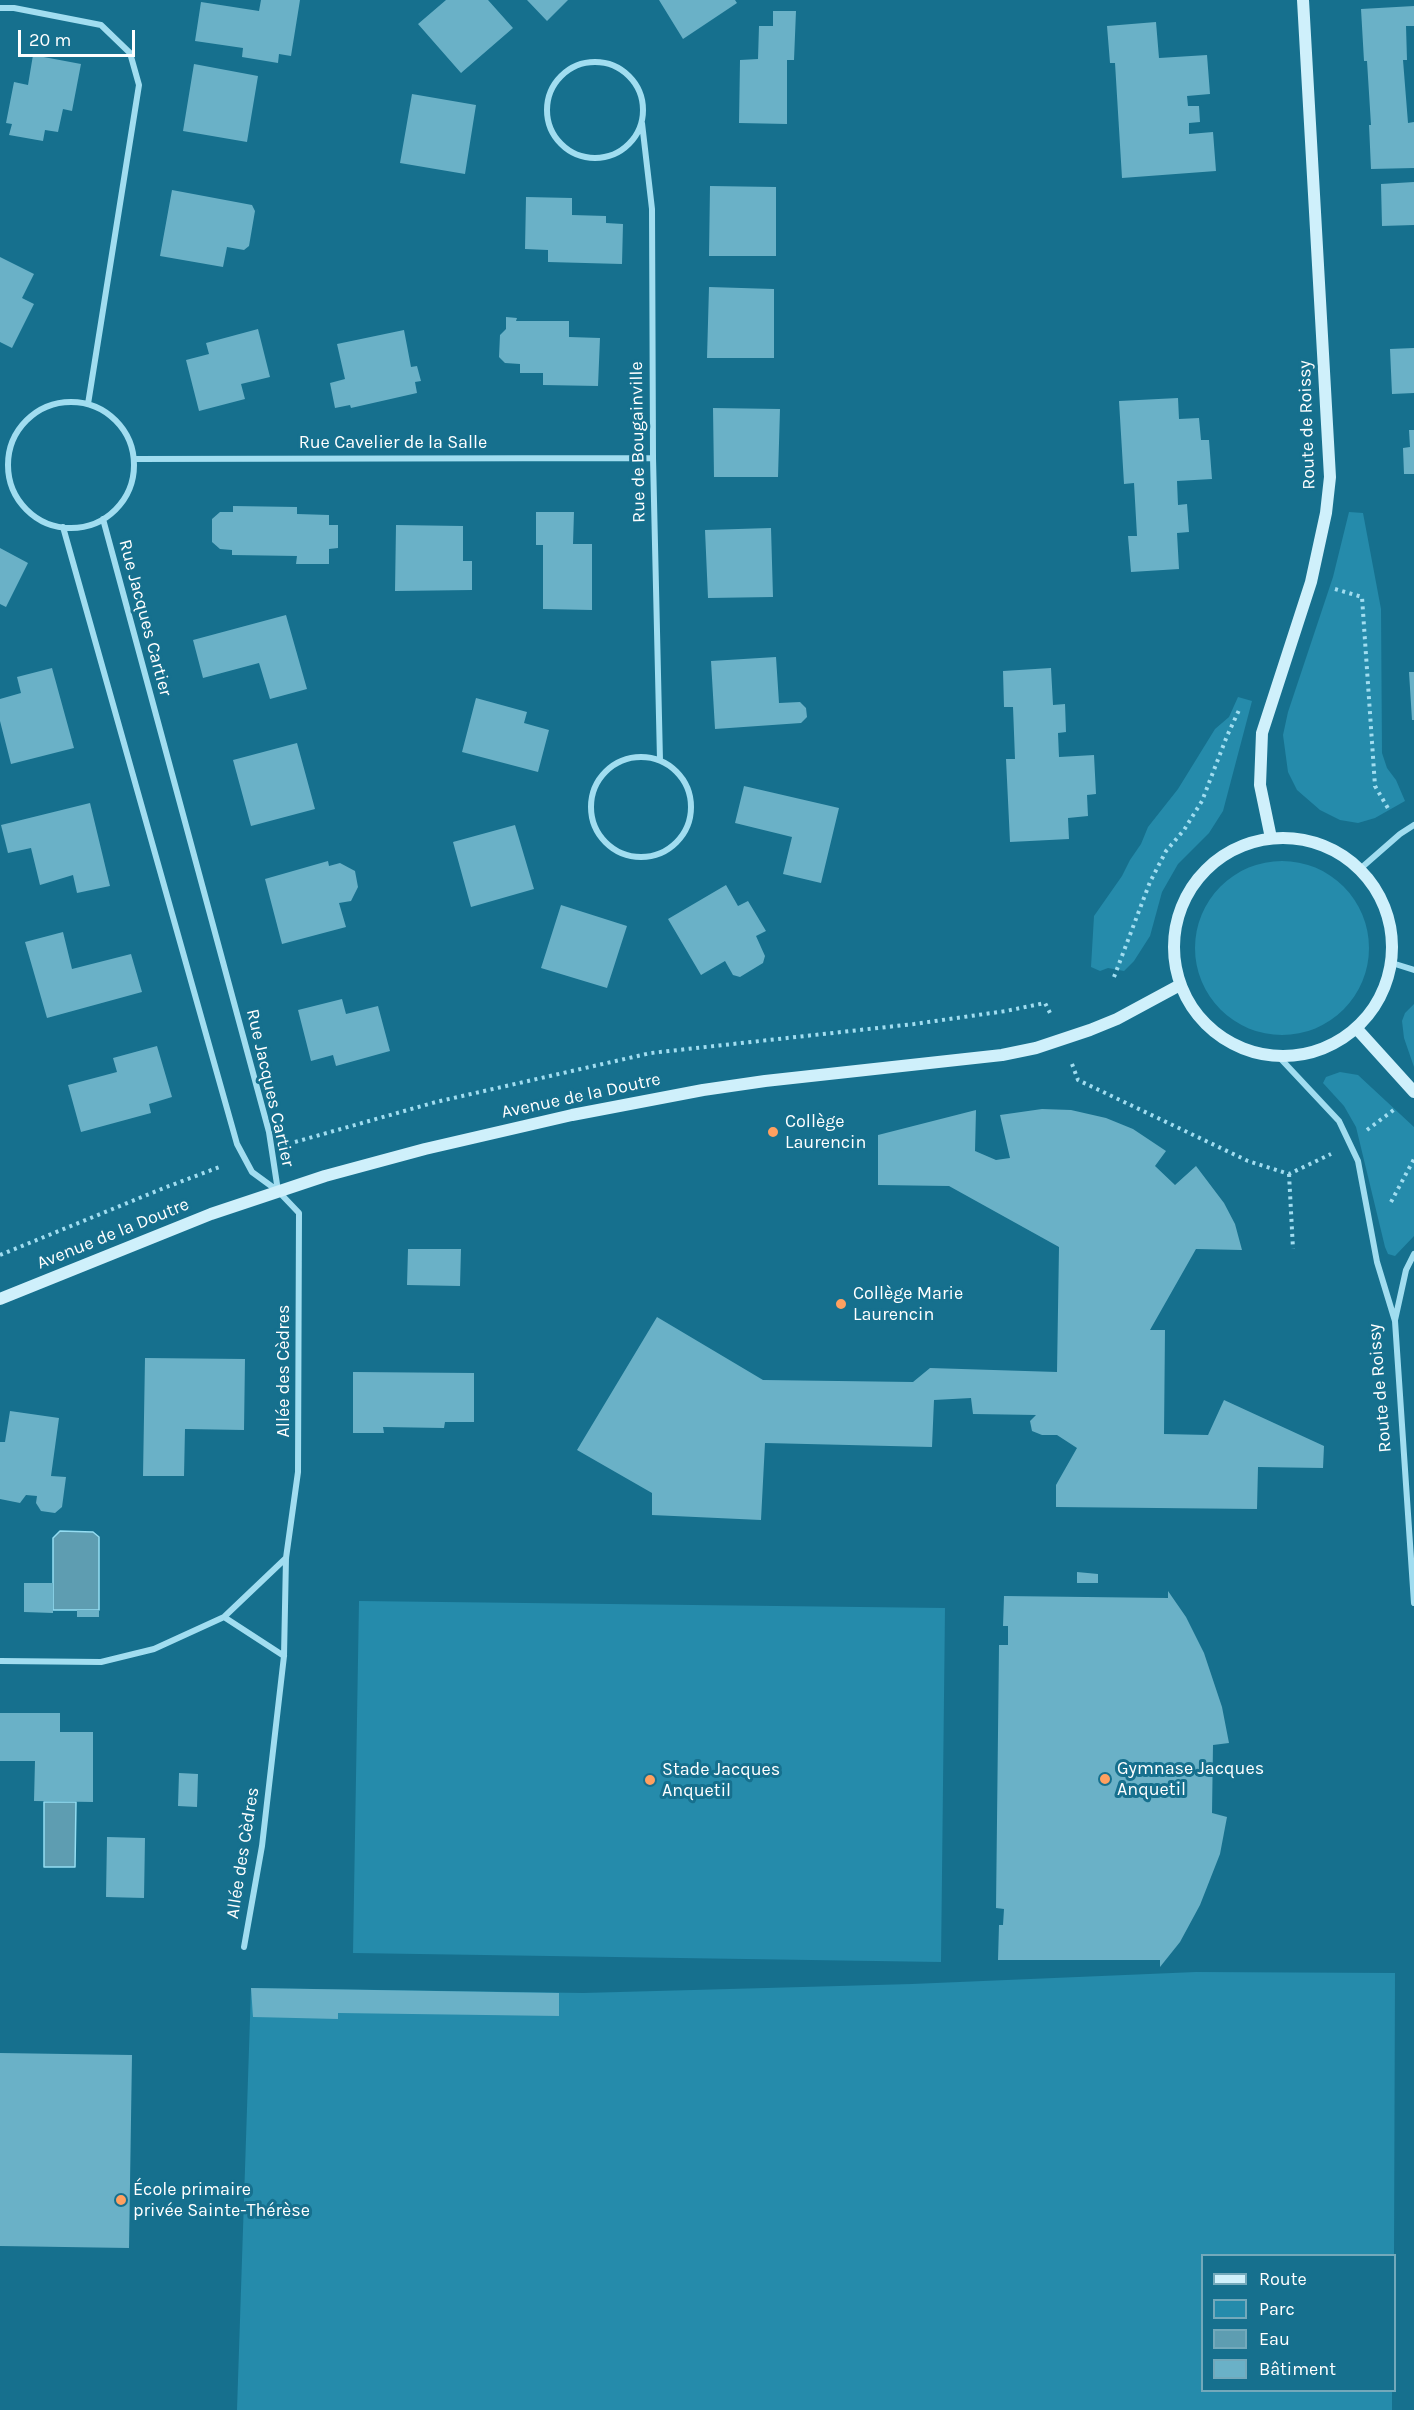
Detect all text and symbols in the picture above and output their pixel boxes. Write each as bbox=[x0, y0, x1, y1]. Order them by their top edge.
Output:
scale bar bbox=[21, 18, 138, 56]
text: 20 m bbox=[29, 29, 71, 51]
street label: Route de Roissy bbox=[1294, 360, 1320, 490]
street label: Rue de Bougainville bbox=[626, 361, 650, 523]
street label: Rue Cavelier de la Salle bbox=[299, 432, 487, 454]
street label: Rue Jacques Cartier bbox=[114, 537, 176, 699]
street label: Rue Jacques Cartier bbox=[241, 1007, 299, 1169]
street label: Avenue de la Doutre bbox=[499, 1069, 663, 1123]
place label: Collège Laurencin bbox=[785, 1111, 866, 1154]
marker: Collège Laurencin bbox=[766, 1125, 780, 1139]
street label: Avenue de la Doutre bbox=[34, 1194, 192, 1274]
place label: Collège Marie Laurencin bbox=[853, 1283, 963, 1326]
marker: Collège Marie Laurencin bbox=[834, 1297, 848, 1311]
street label: Allée des Cèdres bbox=[273, 1305, 295, 1437]
street label: Route de Roissy bbox=[1364, 1323, 1396, 1453]
place label: Gymnase Jacques Anquetil bbox=[1117, 1758, 1264, 1800]
place label: Stade Jacques Anquetil bbox=[662, 1759, 780, 1802]
marker: Gymnase Jacques Anquetil bbox=[1098, 1772, 1112, 1786]
marker: Stade Jacques Anquetil bbox=[643, 1773, 657, 1787]
street label: Allée des Cèdres bbox=[222, 1786, 264, 1920]
place label: École primaire privée Sainte-Thérèse bbox=[133, 2179, 310, 2222]
marker: École primaire privée Sainte-Thérèse bbox=[114, 2193, 128, 2207]
legend bbox=[1201, 2254, 1396, 2392]
text: Route bbox=[1259, 2268, 1307, 2290]
text: Parc bbox=[1259, 2298, 1295, 2320]
text: Eau bbox=[1259, 2328, 1290, 2350]
text: Bâtiment bbox=[1259, 2358, 1336, 2380]

